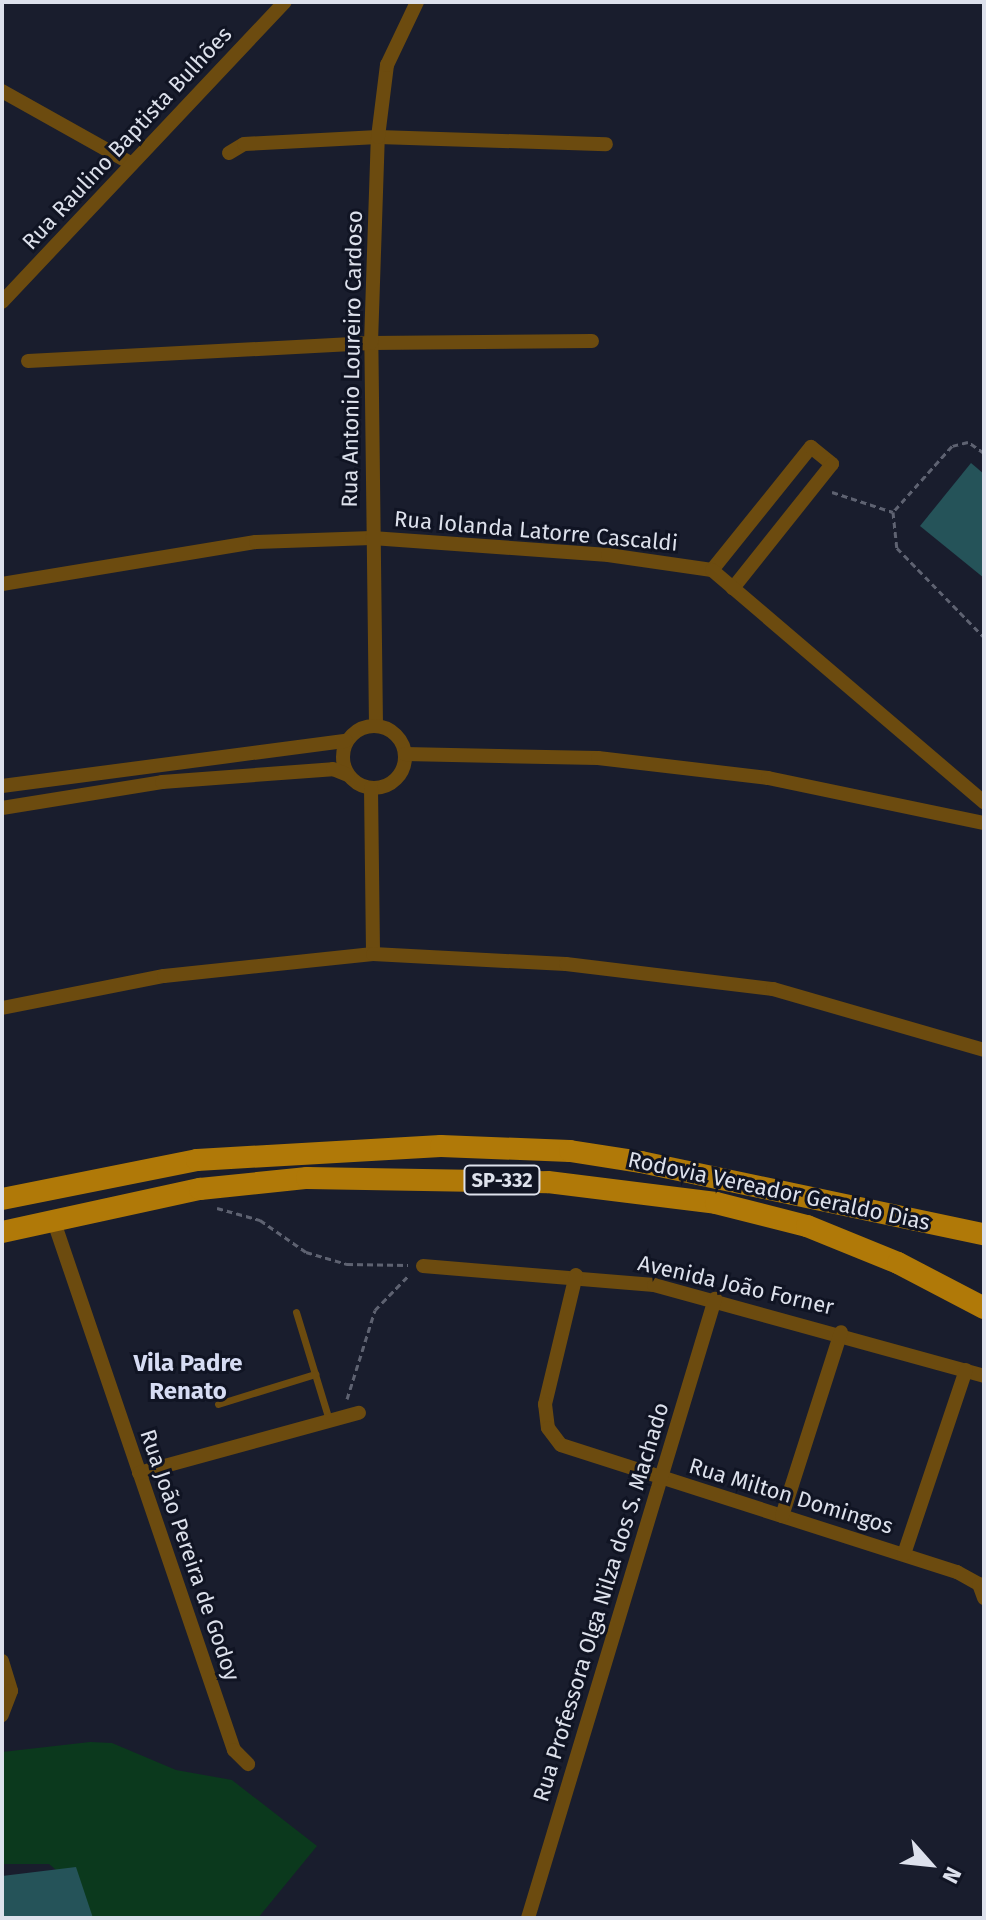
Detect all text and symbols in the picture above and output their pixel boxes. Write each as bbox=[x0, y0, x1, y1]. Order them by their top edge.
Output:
street label: Rua Raulino Baptista Bulhões bbox=[17, 21, 237, 255]
street label: Rua Antonio Loureiro Cardoso bbox=[336, 210, 368, 508]
street label: Rua Iolanda Latorre Cascaldi bbox=[393, 505, 679, 557]
street label: Rodovia Vereador Geraldo Dias bbox=[626, 1146, 932, 1236]
road number: SP-332 bbox=[462, 1164, 542, 1196]
street label: Avenida João Forner bbox=[636, 1250, 836, 1320]
district label: Vila Padre Renato bbox=[133, 1350, 243, 1406]
street label: Rua Professora Olga Nilza dos S. Machado bbox=[528, 1399, 674, 1805]
street label: Rua João Pereira de Godoy bbox=[135, 1426, 245, 1684]
street label: Rua Milton Domingos bbox=[686, 1452, 896, 1540]
north arrow bbox=[890, 1824, 970, 1904]
text: N bbox=[936, 1862, 967, 1888]

